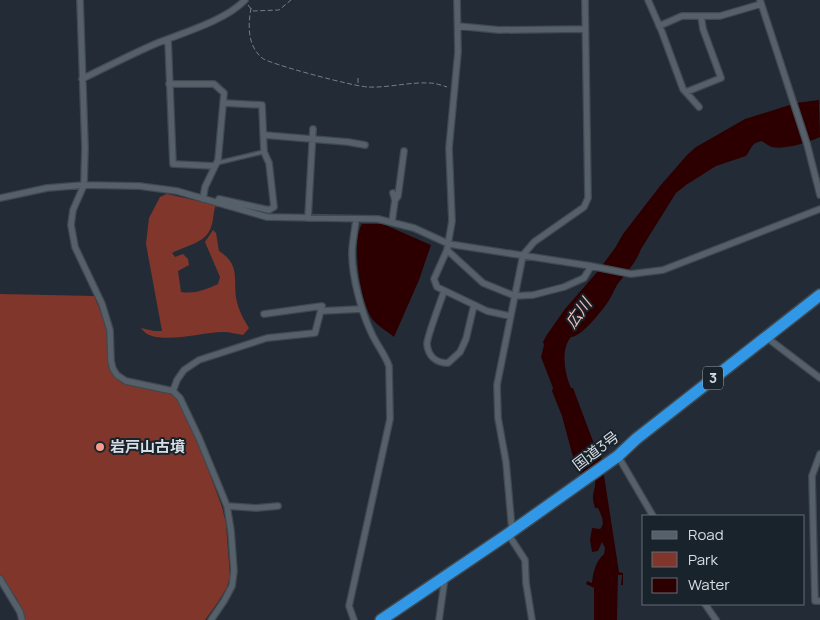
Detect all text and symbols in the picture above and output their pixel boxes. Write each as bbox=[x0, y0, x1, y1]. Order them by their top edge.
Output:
water label: 広川 bbox=[560, 292, 597, 332]
road number: 3 bbox=[703, 366, 723, 389]
street label: 国道3号 bbox=[568, 426, 623, 475]
place label: 岩戸山古墳 bbox=[110, 436, 185, 457]
marker: 岩戸山古墳 bbox=[94, 441, 106, 453]
legend bbox=[642, 515, 805, 605]
text: Road bbox=[688, 524, 724, 545]
text: Park bbox=[688, 549, 718, 570]
text: Water bbox=[688, 574, 730, 595]

